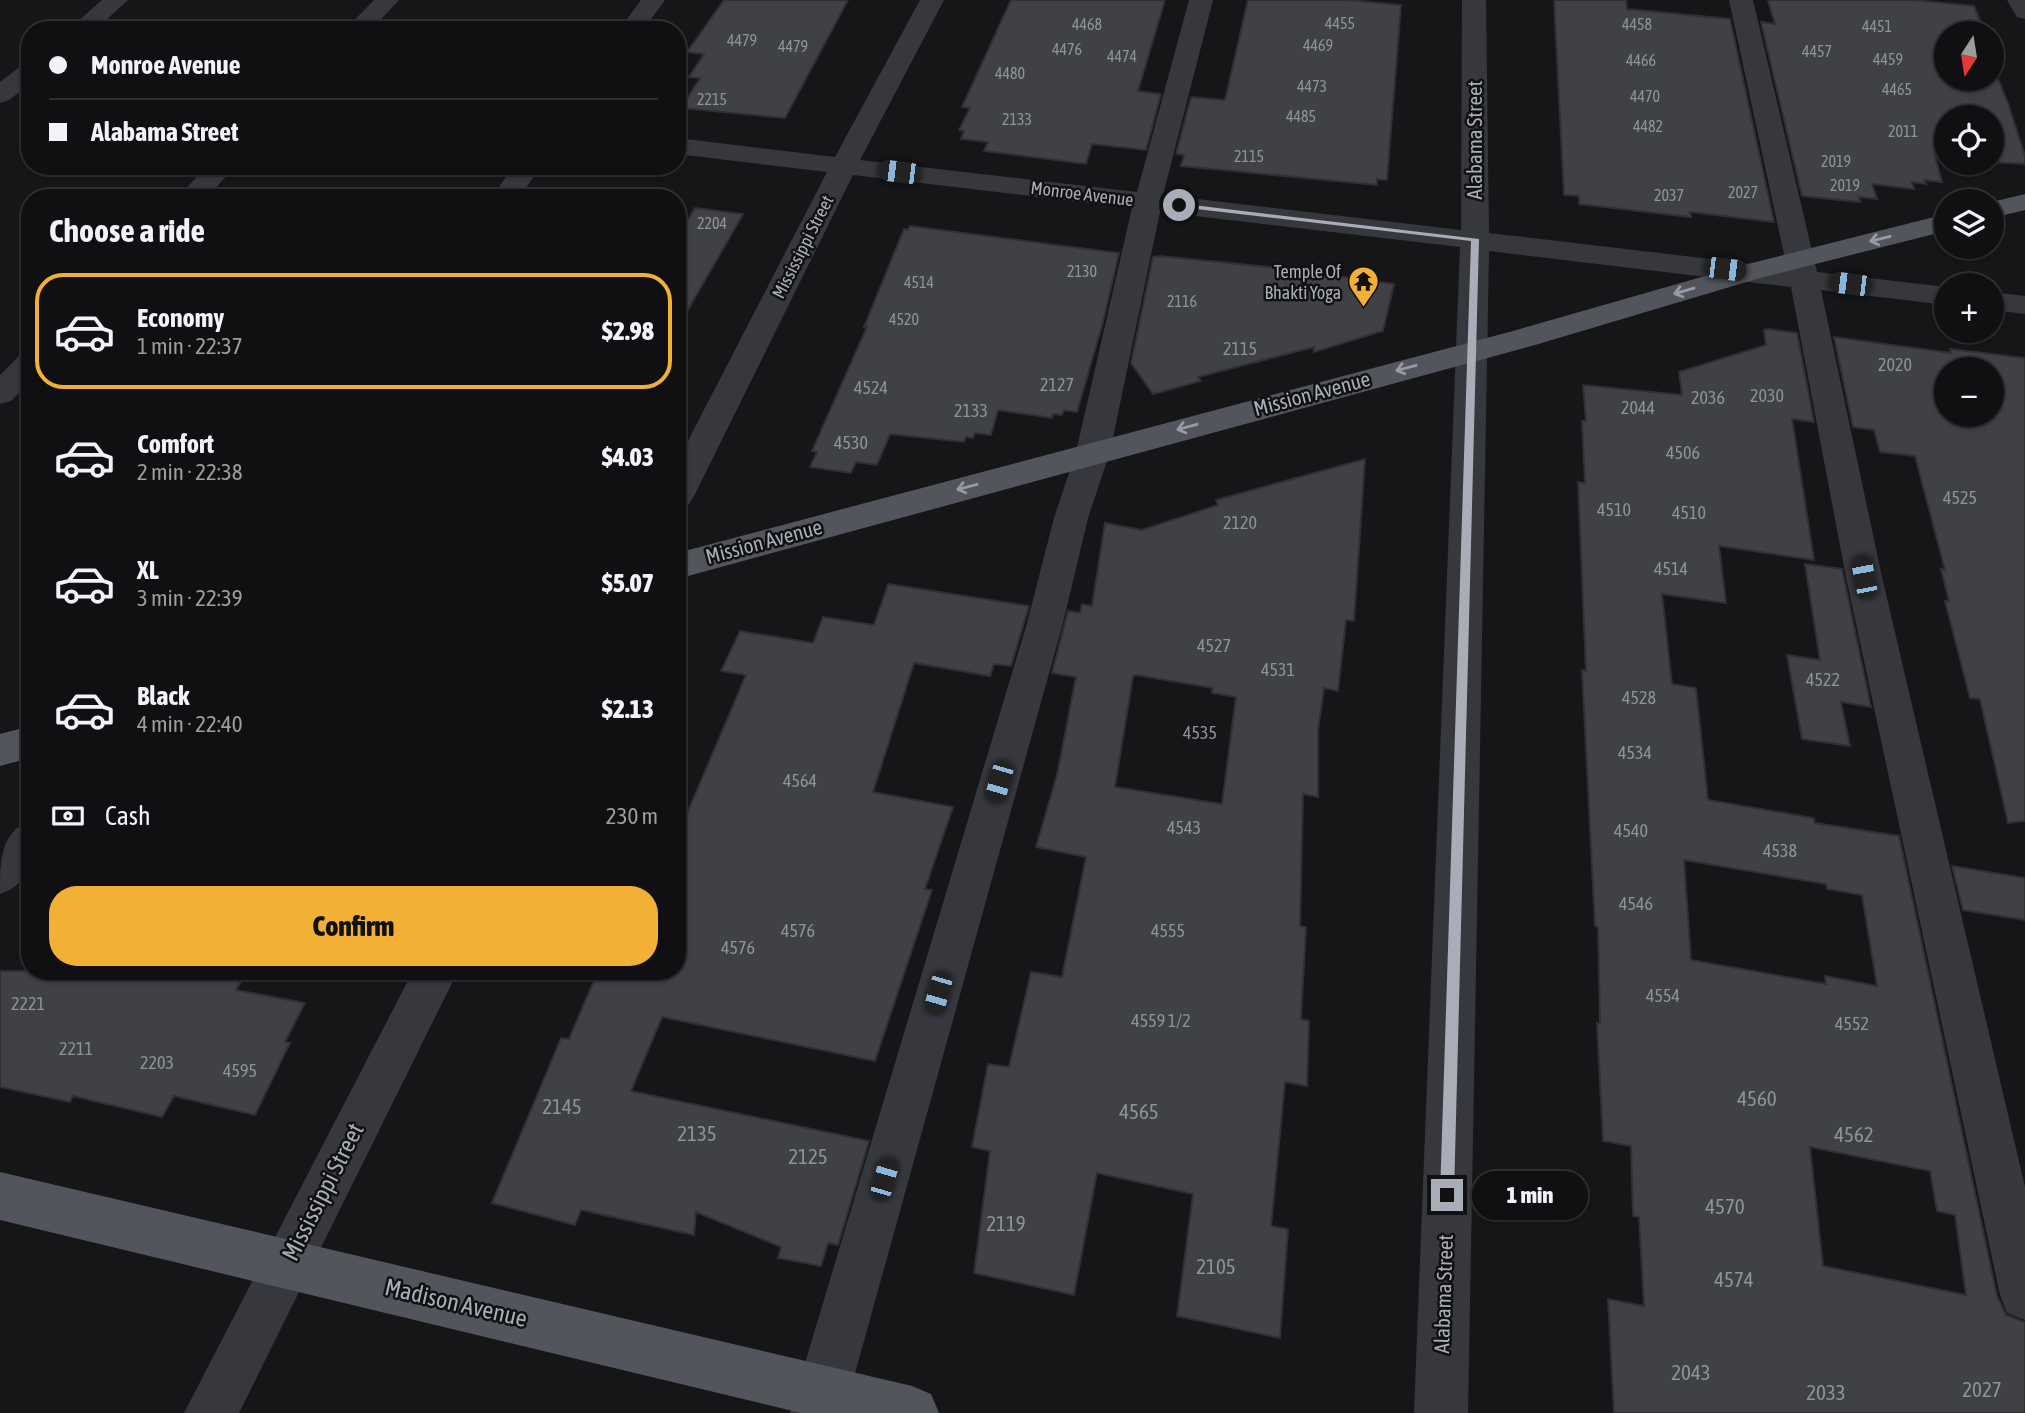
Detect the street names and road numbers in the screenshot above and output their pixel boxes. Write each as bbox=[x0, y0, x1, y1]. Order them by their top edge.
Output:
street label: Alabama Street bbox=[1462, 80, 1486, 200]
street label: Monroe Avenue bbox=[1029, 177, 1135, 210]
street label: Mississippi Street bbox=[768, 192, 838, 302]
street label: Mission Avenue bbox=[1251, 366, 1373, 420]
street label: Mission Avenue bbox=[703, 514, 825, 568]
street label: Mississippi Street bbox=[276, 1118, 369, 1265]
street label: Alabama Street bbox=[1429, 1234, 1457, 1354]
street label: Madison Avenue bbox=[382, 1273, 530, 1332]

